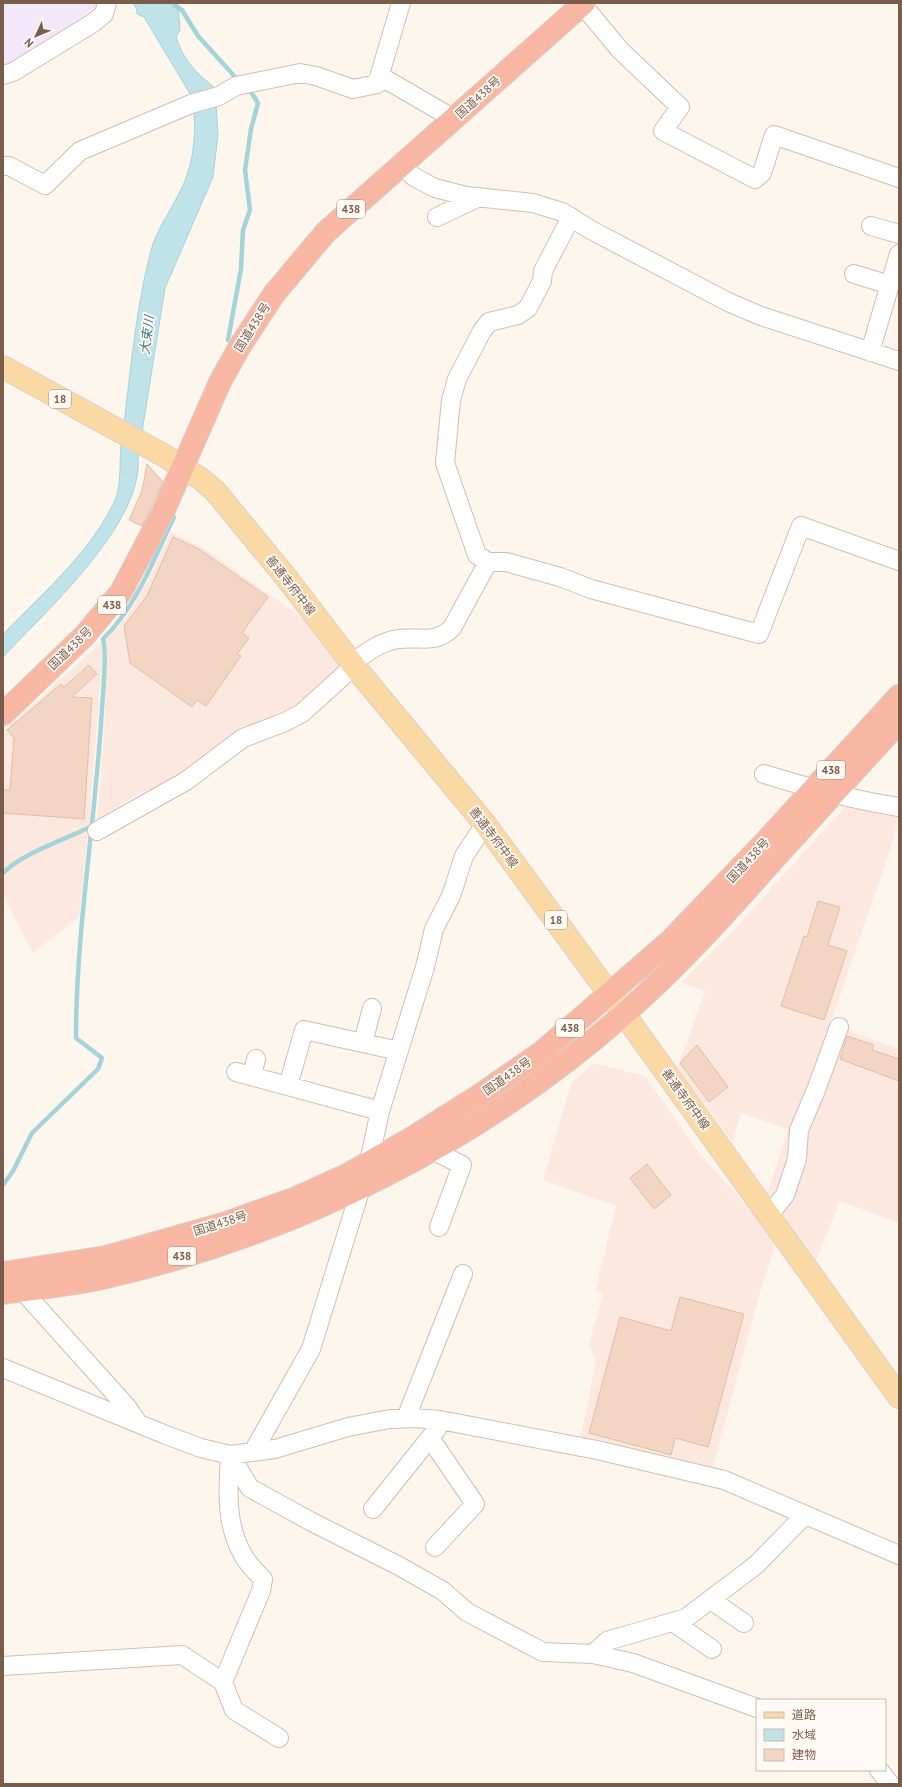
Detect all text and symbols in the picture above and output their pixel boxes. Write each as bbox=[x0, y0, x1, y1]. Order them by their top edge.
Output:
north arrow bbox=[16, 16, 56, 56]
text: N bbox=[21, 35, 36, 50]
street label: 国道438号 bbox=[452, 73, 504, 121]
road number: 438 bbox=[337, 200, 365, 218]
street label: 国道438号 bbox=[231, 299, 273, 355]
water label: 大束川 bbox=[136, 313, 158, 355]
road number: 18 bbox=[49, 390, 71, 408]
street label: 善通寺府中線 bbox=[263, 552, 319, 618]
road number: 438 bbox=[98, 596, 126, 614]
street label: 国道438号 bbox=[45, 623, 95, 673]
road number: 438 bbox=[817, 761, 845, 779]
street label: 善通寺府中線 bbox=[466, 804, 522, 870]
street label: 国道438号 bbox=[724, 835, 772, 885]
road number: 18 bbox=[545, 911, 567, 929]
road number: 438 bbox=[556, 1019, 584, 1037]
street label: 国道438号 bbox=[480, 1054, 534, 1098]
street label: 善通寺府中線 bbox=[659, 1065, 713, 1133]
street label: 国道438号 bbox=[191, 1207, 249, 1239]
road number: 438 bbox=[168, 1247, 196, 1265]
legend bbox=[756, 1699, 886, 1771]
text: 道路 bbox=[792, 1707, 816, 1722]
text: 水域 bbox=[792, 1727, 816, 1742]
text: 建物 bbox=[792, 1747, 816, 1762]

